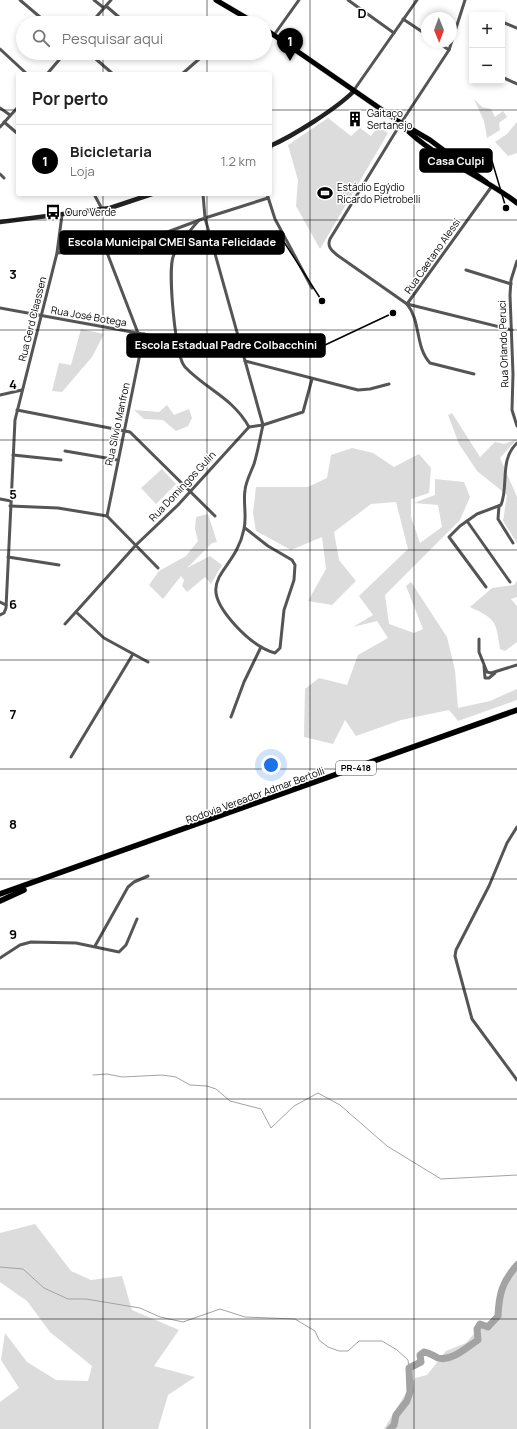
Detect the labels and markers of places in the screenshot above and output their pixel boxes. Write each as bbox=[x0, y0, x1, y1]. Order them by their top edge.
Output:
pin: 1 bbox=[277, 28, 303, 61]
place label: Gaitaço Sertanejo bbox=[367, 106, 412, 132]
building icon: Gaitaço Sertanejo bbox=[346, 110, 364, 128]
callout: Casa Culpi bbox=[420, 149, 492, 172]
place label: Estádio Egýdio Ricardo Pietrobelli bbox=[337, 180, 420, 206]
sports icon: Estádio Egýdio Ricardo Pietrobelli bbox=[316, 184, 334, 202]
bus stop icon: Ouro Verde bbox=[44, 203, 62, 221]
place label: Ouro Verde bbox=[65, 205, 116, 219]
callout: Escola Municipal CMEI Santa Felicidade bbox=[60, 231, 284, 254]
callout: Escola Estadual Padre Colbacchini bbox=[127, 334, 325, 357]

